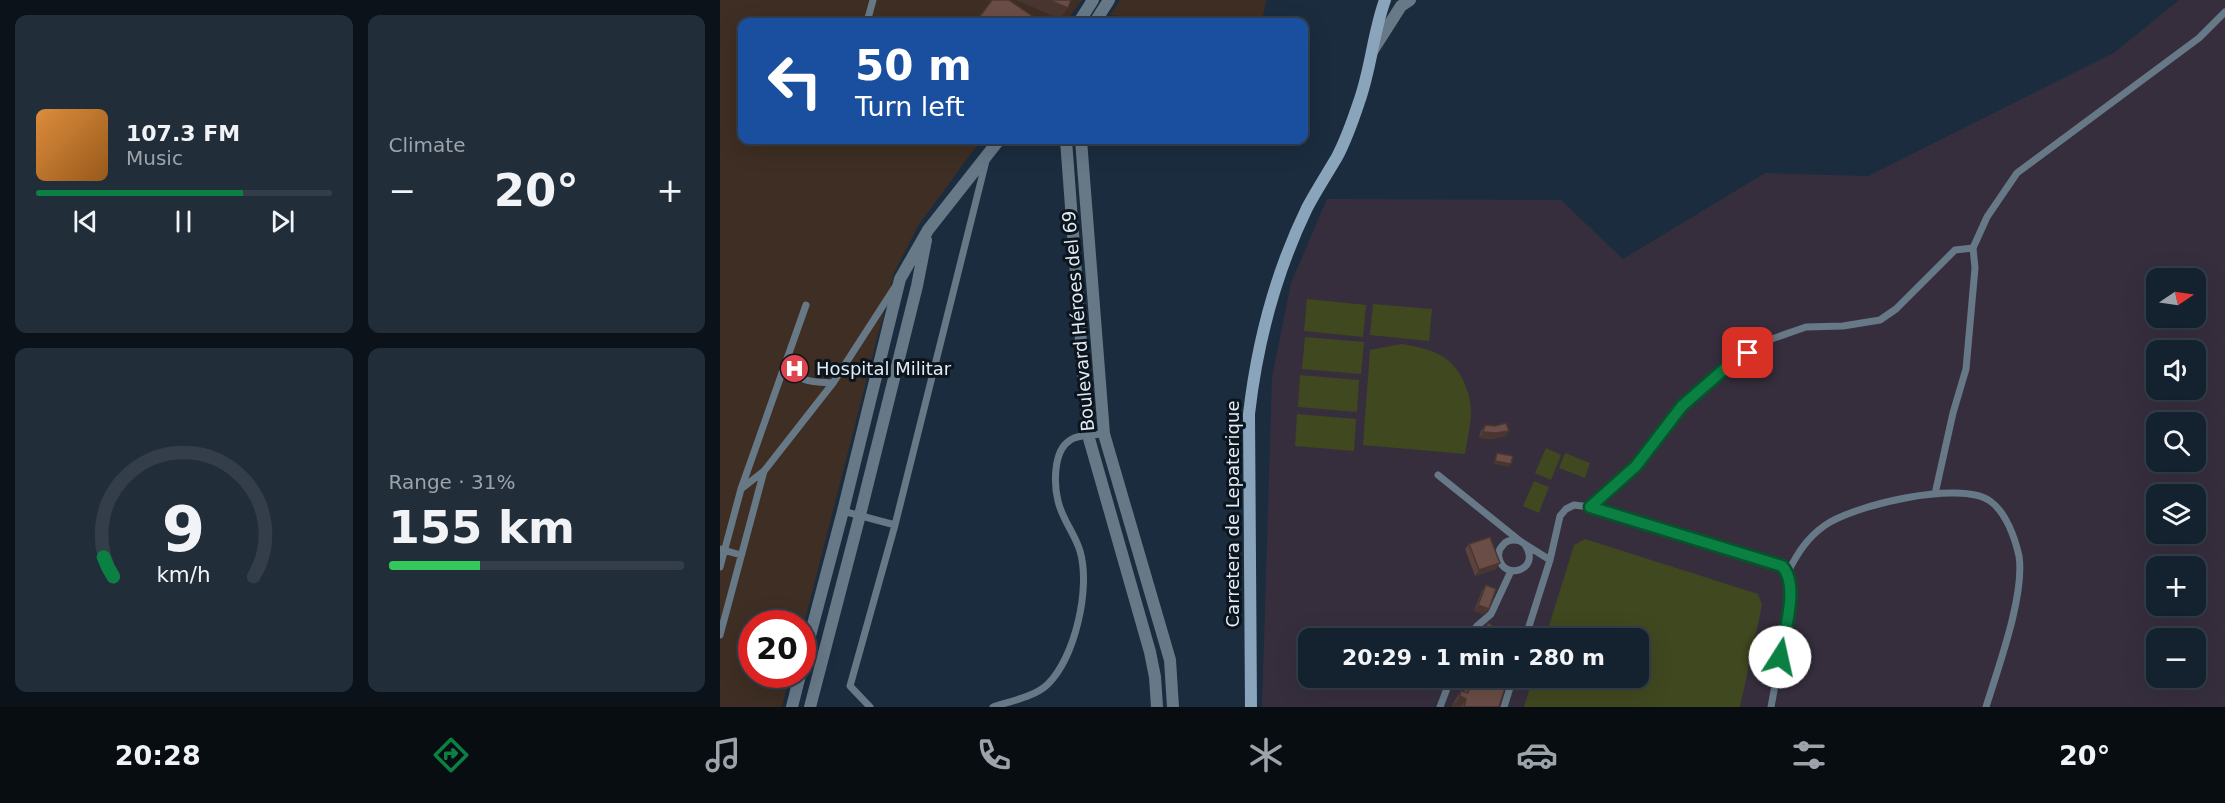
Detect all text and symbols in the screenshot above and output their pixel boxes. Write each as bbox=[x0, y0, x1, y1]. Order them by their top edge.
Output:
text: 50 m bbox=[855, 41, 972, 90]
icon: left bbox=[756, 42, 834, 120]
text: Turn left bbox=[855, 91, 965, 122]
text: 107.3 FM bbox=[126, 121, 240, 146]
text: Climate bbox=[389, 133, 465, 157]
text: Music bbox=[126, 146, 183, 170]
text: 20° bbox=[494, 164, 579, 217]
text: − bbox=[389, 171, 416, 210]
text: + bbox=[656, 171, 684, 210]
icon: previous bbox=[69, 205, 102, 238]
icon: pause bbox=[167, 205, 200, 238]
icon: next bbox=[266, 205, 299, 238]
street label: Boulevard Héroes del 69 bbox=[1058, 210, 1098, 432]
north arrow bbox=[2146, 268, 2206, 328]
map controls bbox=[2146, 268, 2206, 688]
pin bbox=[1722, 327, 1773, 378]
icon: arrive bbox=[1731, 336, 1764, 369]
button: sound bbox=[2146, 340, 2206, 400]
hospital icon: Hospital Militar bbox=[779, 352, 811, 384]
place label: Hospital Militar bbox=[816, 358, 952, 379]
street label: Carretera de Lepaterique bbox=[1222, 401, 1243, 627]
button: search bbox=[2146, 412, 2206, 472]
text: Range · 31% bbox=[389, 470, 515, 494]
button: layers bbox=[2146, 484, 2206, 544]
text: 9 bbox=[162, 493, 205, 566]
text: 155 km bbox=[389, 501, 575, 554]
button: + bbox=[2146, 556, 2206, 616]
text: km/h bbox=[157, 562, 211, 587]
speed limit sign: 20 bbox=[738, 610, 816, 688]
position arrow bbox=[1748, 625, 1812, 689]
button: − bbox=[2146, 628, 2206, 688]
text: 20:29 · 1 min · 280 m bbox=[1342, 645, 1605, 670]
icon: directions bbox=[430, 734, 472, 776]
icon: music bbox=[702, 734, 744, 776]
icon: phone bbox=[973, 734, 1015, 776]
icon: climate bbox=[1245, 734, 1287, 776]
icon: car bbox=[1516, 734, 1558, 776]
icon: filters bbox=[1788, 734, 1830, 776]
text: 20:28 bbox=[115, 740, 201, 771]
text: 20° bbox=[2059, 740, 2110, 771]

